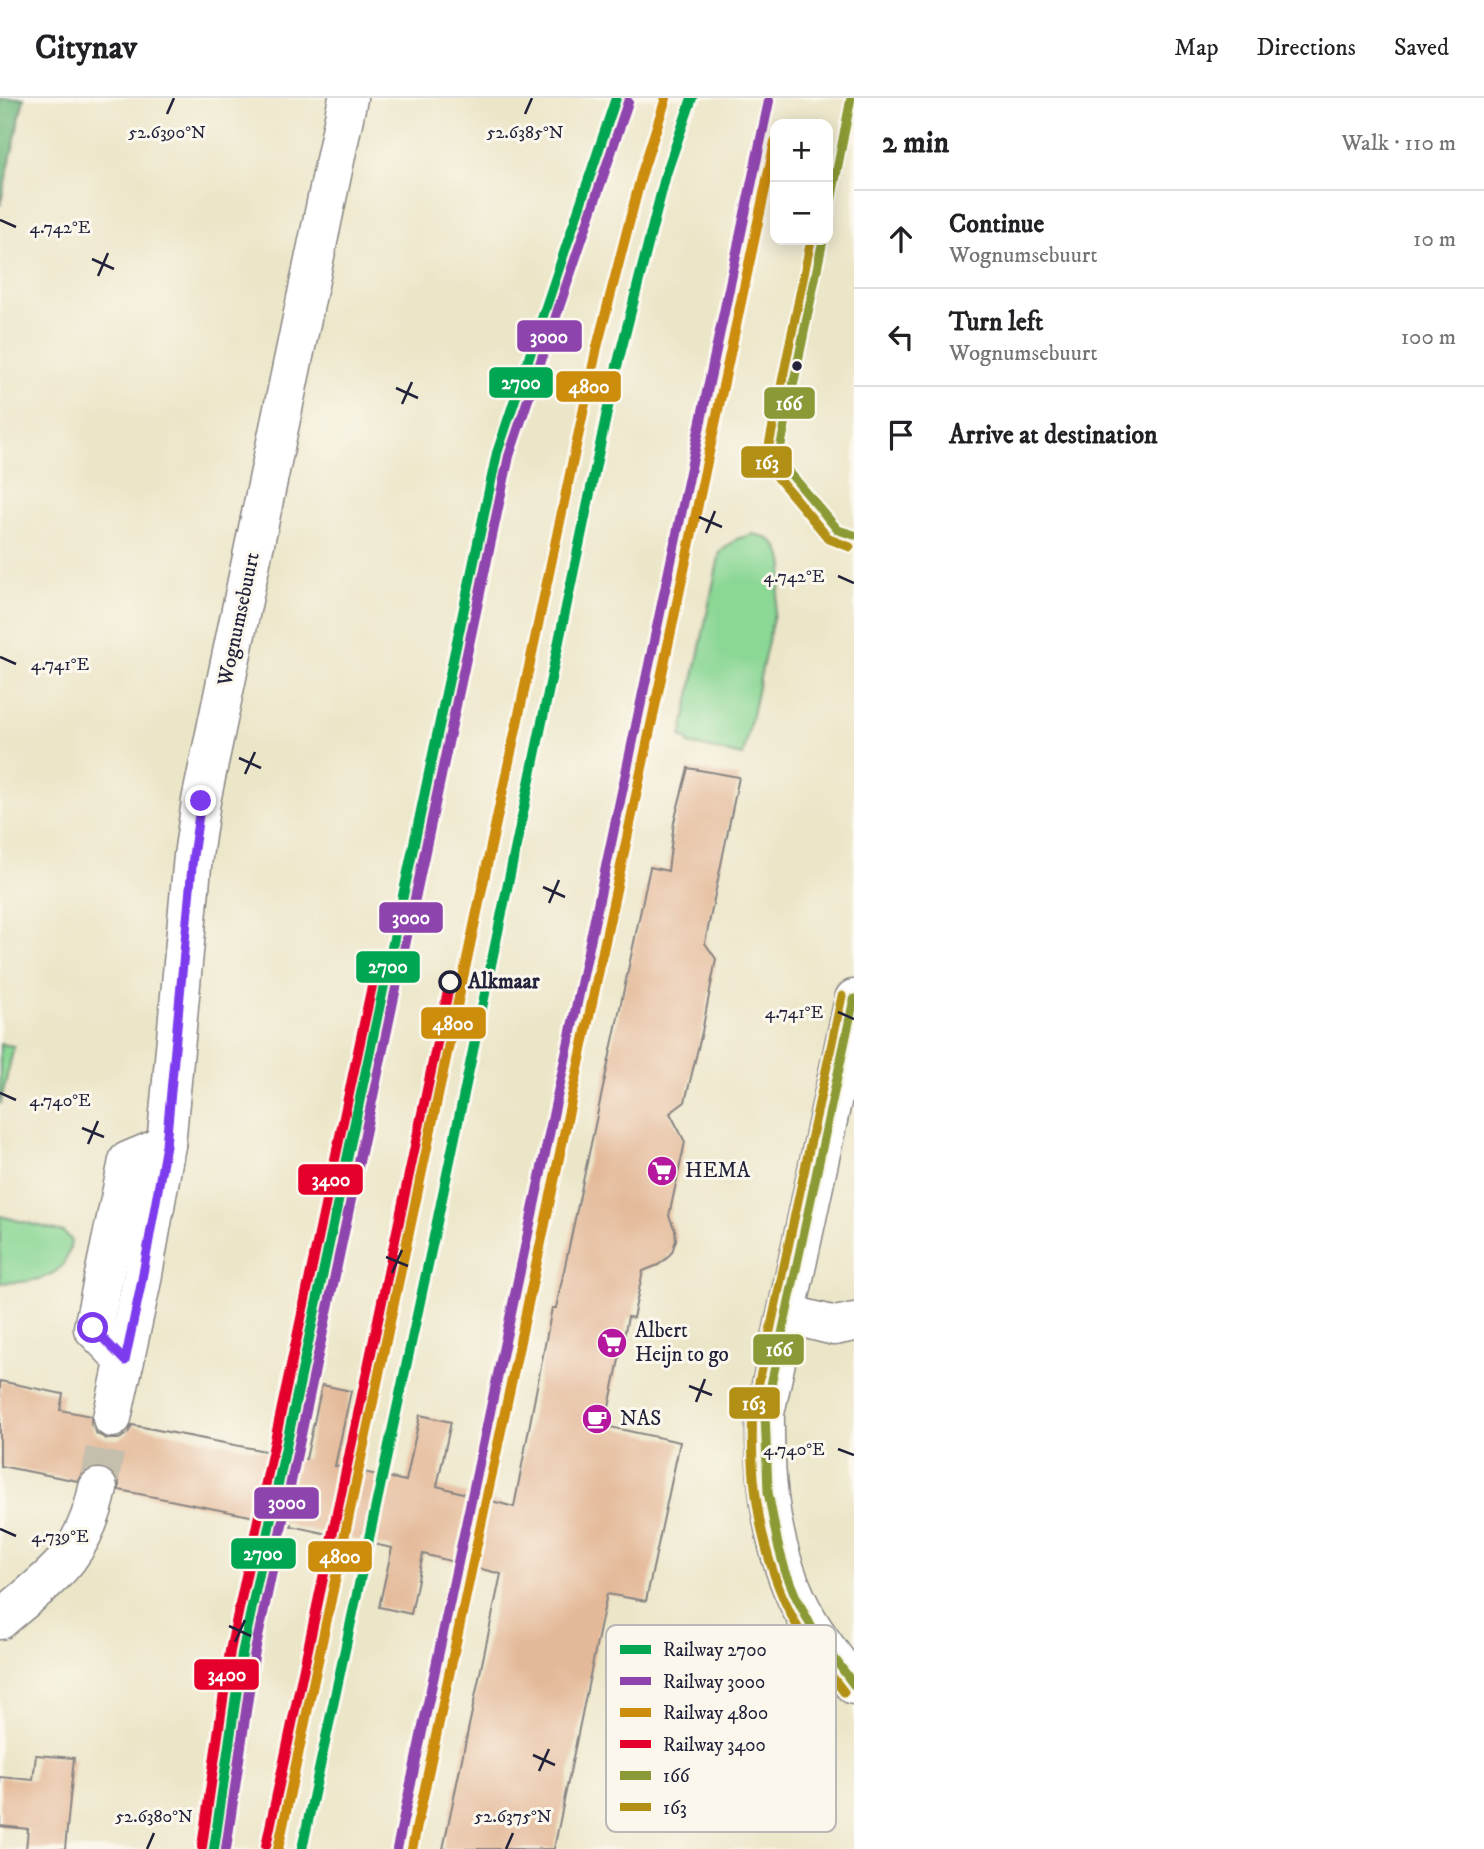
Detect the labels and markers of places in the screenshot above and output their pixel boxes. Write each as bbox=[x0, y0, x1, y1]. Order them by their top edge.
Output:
unlabelled marker bbox=[790, 359, 804, 373]
place label: Alkmaar bbox=[467, 969, 541, 995]
marker: Alkmaar bbox=[439, 971, 461, 993]
supermarket icon: HEMA bbox=[645, 1154, 679, 1188]
place label: HEMA bbox=[685, 1158, 751, 1184]
place label: Albert Heijn to go bbox=[635, 1318, 729, 1368]
supermarket icon: Albert Heijn to go bbox=[595, 1326, 629, 1360]
cafe icon: NAS bbox=[580, 1402, 614, 1436]
place label: NAS bbox=[620, 1406, 661, 1432]

